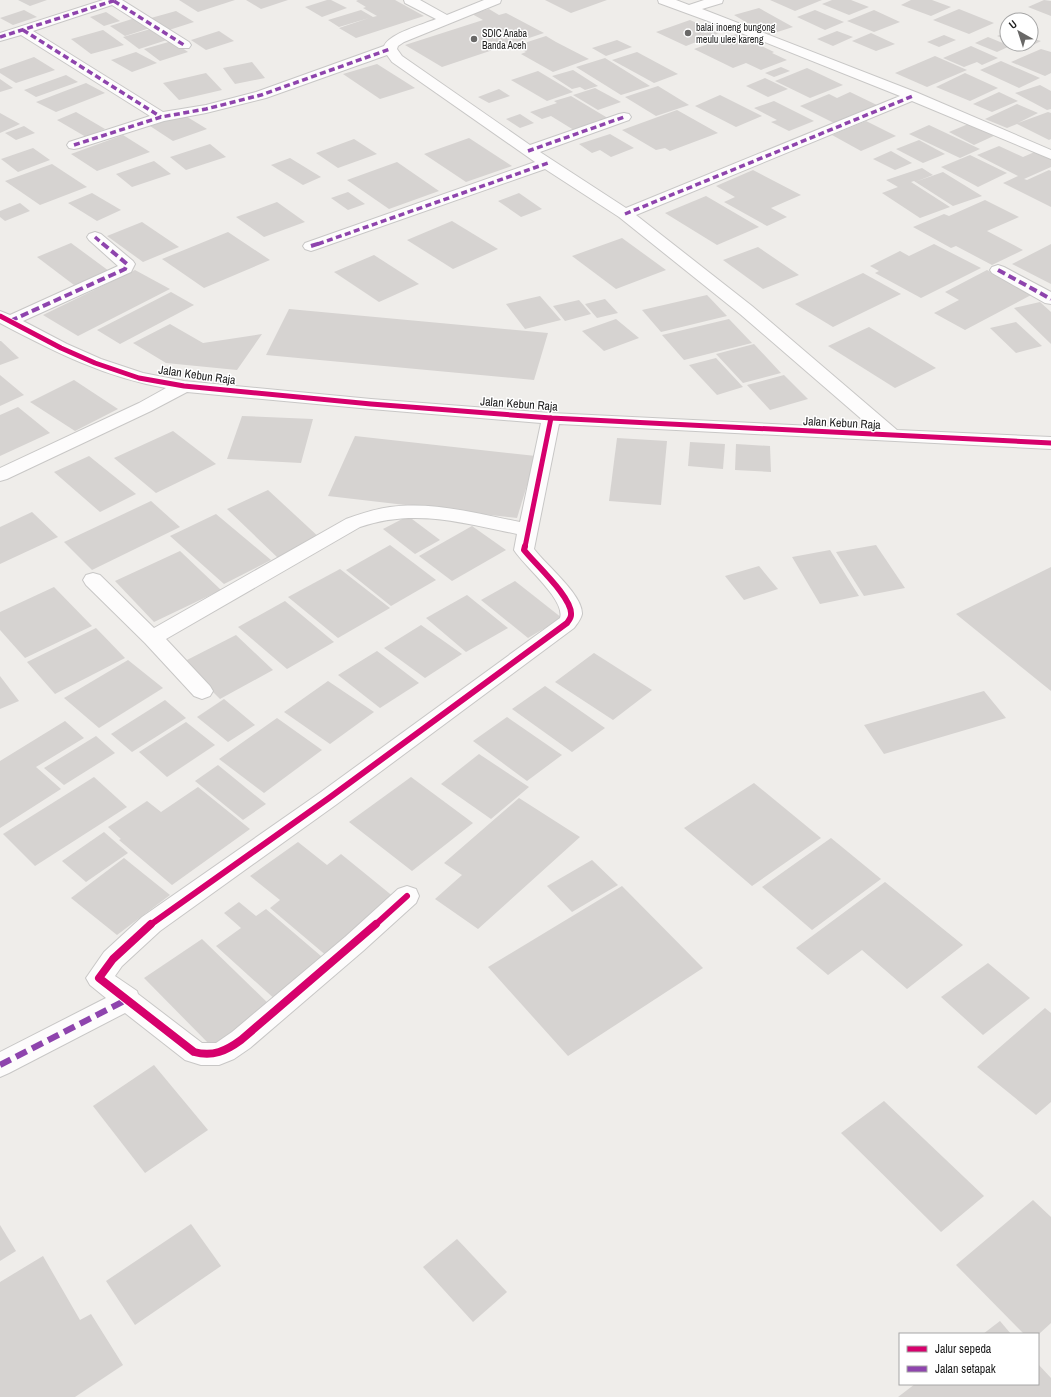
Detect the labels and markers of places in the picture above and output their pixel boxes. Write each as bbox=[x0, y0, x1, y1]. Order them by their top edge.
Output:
place label: balai inoeng bungong meulu ulee kareng bbox=[696, 21, 776, 46]
place label: SDIC Anaba Banda Aceh bbox=[482, 27, 528, 52]
marker: balai inoeng bungong meulu ulee kareng bbox=[683, 28, 693, 38]
marker: SDIC Anaba Banda Aceh bbox=[469, 34, 479, 44]

